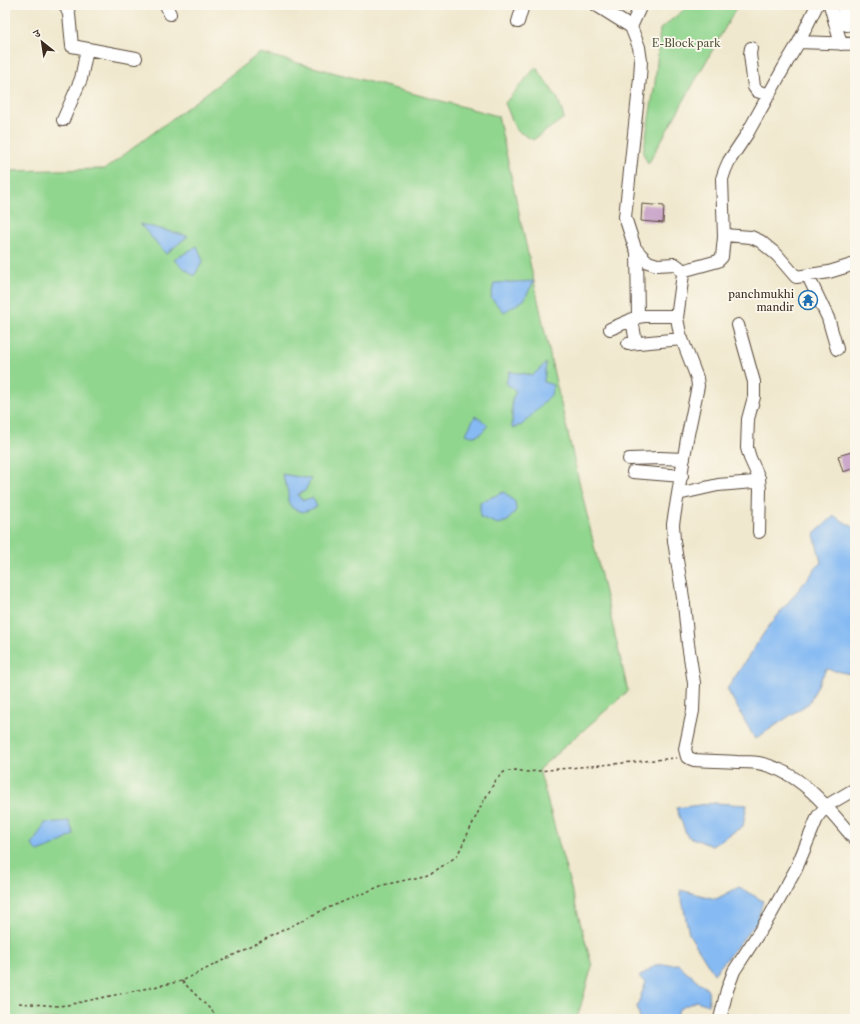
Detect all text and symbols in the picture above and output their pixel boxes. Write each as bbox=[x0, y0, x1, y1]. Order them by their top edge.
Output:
north arrow bbox=[22, 22, 62, 62]
text: उ bbox=[30, 25, 44, 41]
park label: E-Block park bbox=[652, 36, 721, 50]
place label: panchmukhi mandir bbox=[728, 287, 795, 314]
temple icon: panchmukhi mandir bbox=[797, 289, 819, 311]

